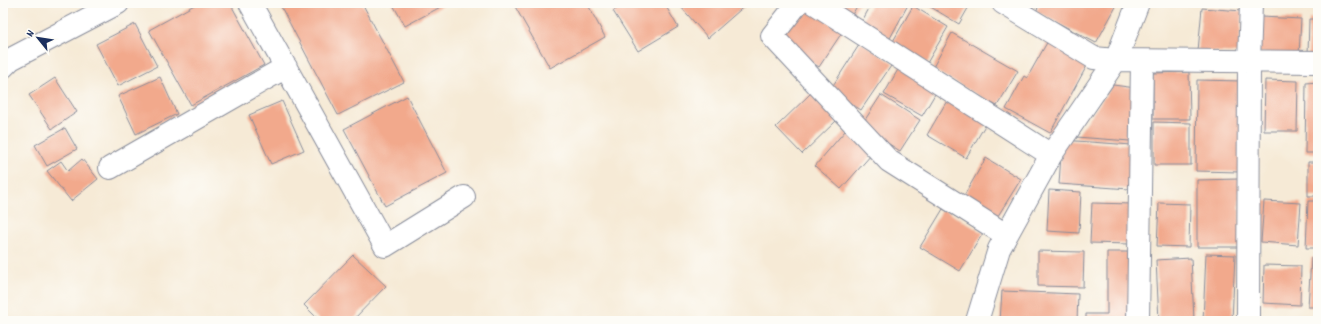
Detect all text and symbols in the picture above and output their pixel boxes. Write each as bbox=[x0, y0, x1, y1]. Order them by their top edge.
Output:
north arrow bbox=[18, 18, 58, 58]
text: N bbox=[23, 27, 40, 40]

